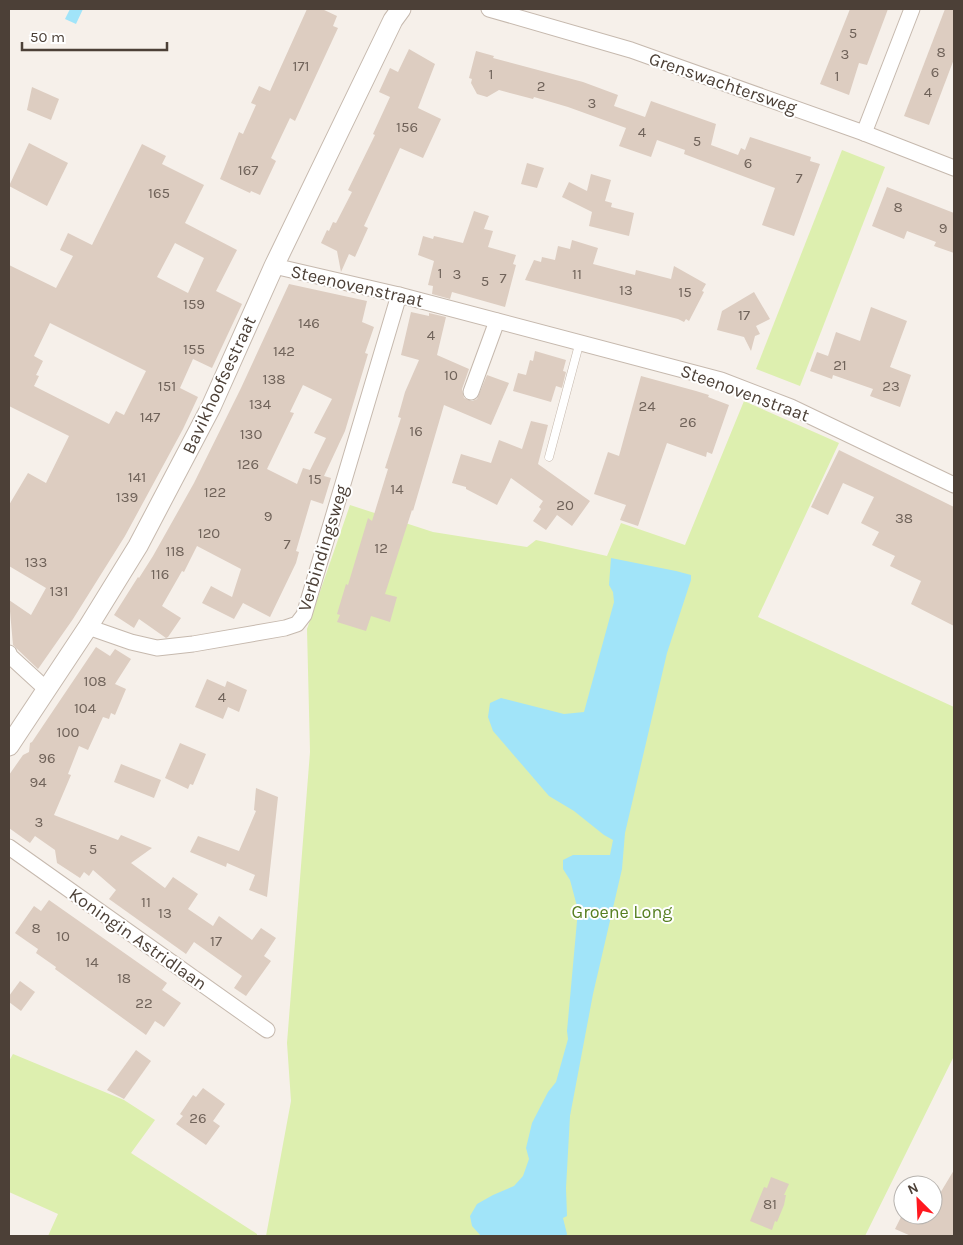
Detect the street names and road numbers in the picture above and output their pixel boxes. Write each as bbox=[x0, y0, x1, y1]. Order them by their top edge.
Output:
street label: Grenswachtersweg bbox=[646, 47, 800, 119]
street label: Steenovenstraat bbox=[289, 260, 426, 312]
street label: Bavikhoofsestraat bbox=[177, 312, 261, 458]
street label: Steenovenstraat bbox=[678, 360, 813, 427]
street label: Verbindingsweg bbox=[293, 482, 353, 614]
street label: Koningin Astridlaan bbox=[65, 883, 211, 995]

